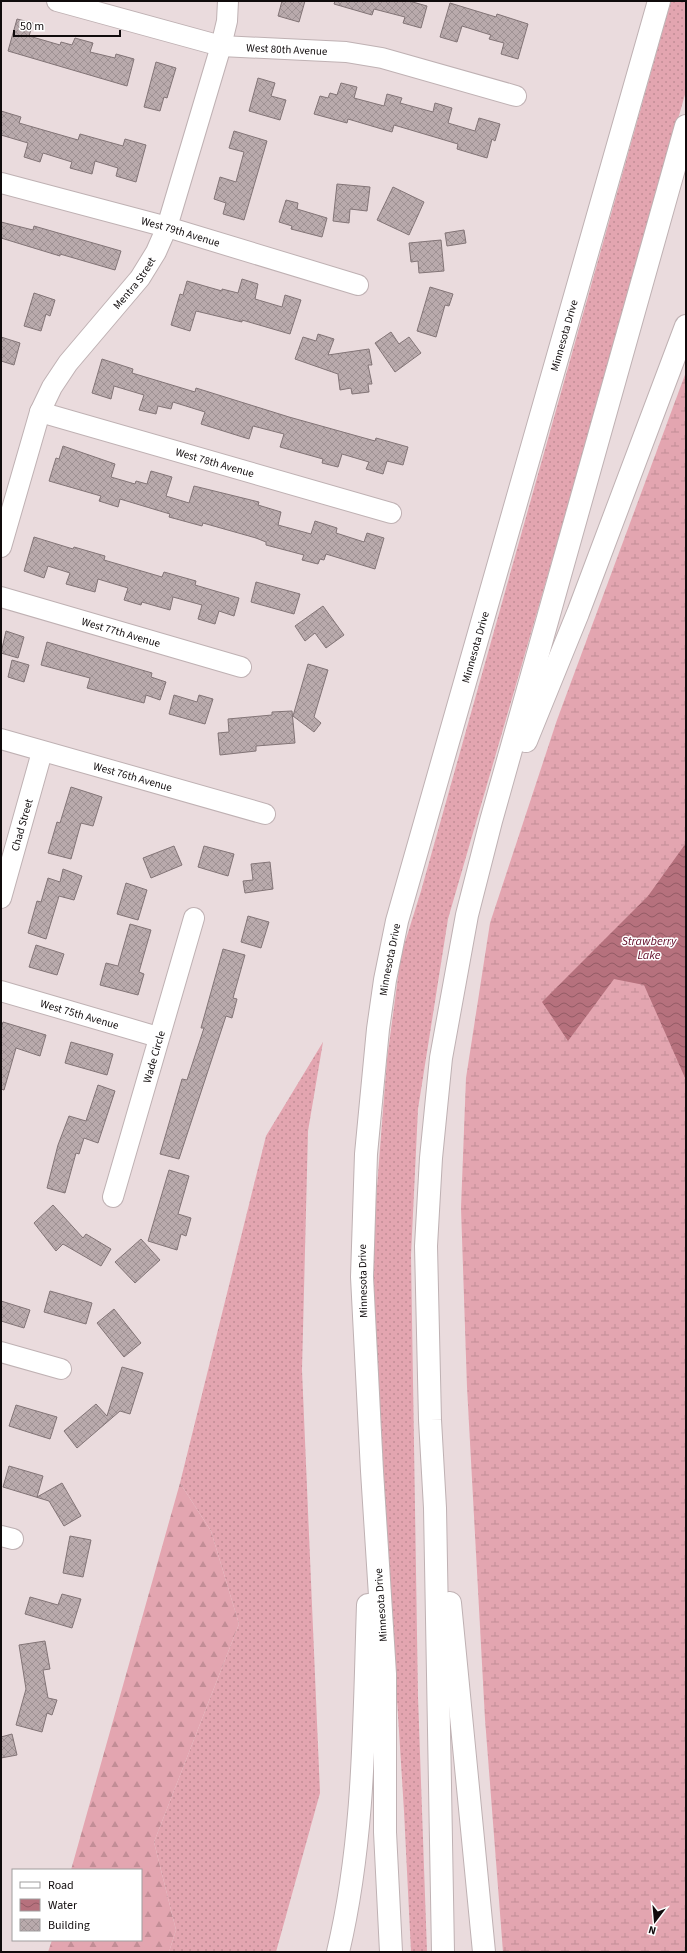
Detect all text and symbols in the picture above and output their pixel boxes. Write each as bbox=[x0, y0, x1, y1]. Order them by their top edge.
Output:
scale bar bbox=[14, 12, 120, 38]
text: 50 m bbox=[20, 18, 44, 35]
street label: West 80th Avenue bbox=[246, 40, 328, 59]
street label: West 79th Avenue bbox=[140, 213, 222, 250]
street label: Mentra Street bbox=[109, 254, 159, 312]
street label: Minnesota Drive bbox=[546, 297, 581, 373]
street label: West 78th Avenue bbox=[174, 444, 257, 481]
street label: Minnesota Drive bbox=[458, 609, 492, 685]
street label: West 77th Avenue bbox=[80, 613, 163, 651]
street label: West 76th Avenue bbox=[92, 758, 174, 795]
street label: Chad Street bbox=[7, 797, 36, 853]
street label: Minnesota Drive bbox=[375, 921, 404, 997]
water label: Strawberry Lake bbox=[622, 933, 677, 964]
street label: West 75th Avenue bbox=[39, 995, 121, 1033]
street label: Wade Circle bbox=[139, 1028, 169, 1085]
street label: Minnesota Drive bbox=[355, 1244, 371, 1318]
street label: Minnesota Drive bbox=[371, 1567, 391, 1642]
legend bbox=[12, 1869, 142, 1941]
text: Road bbox=[48, 1877, 74, 1894]
text: Water bbox=[48, 1897, 78, 1914]
north arrow bbox=[635, 1901, 675, 1941]
text: Building bbox=[48, 1917, 90, 1934]
text: N bbox=[647, 1922, 658, 1938]

